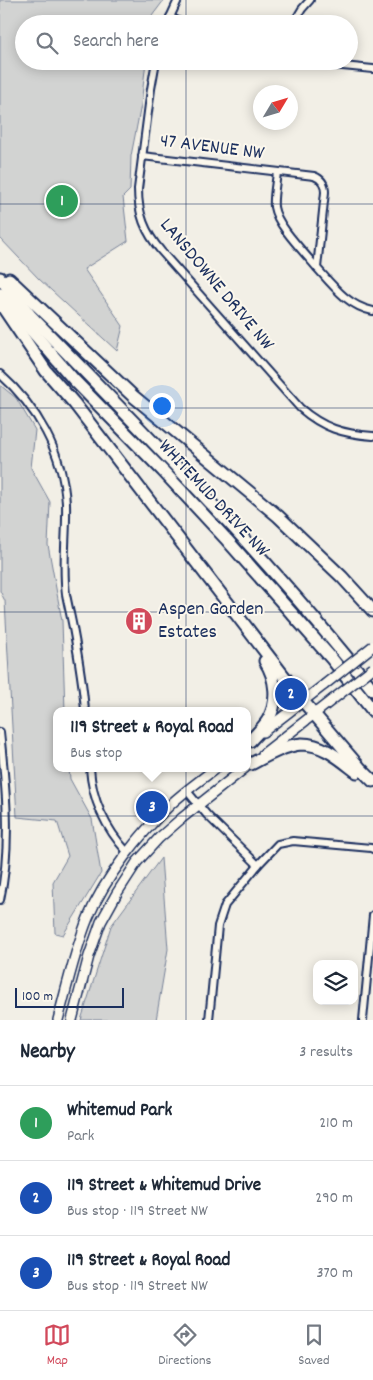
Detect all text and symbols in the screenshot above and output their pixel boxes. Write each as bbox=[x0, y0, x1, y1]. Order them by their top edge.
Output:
search box bbox=[15, 15, 358, 70]
icon: search bbox=[33, 29, 61, 57]
text: Search here bbox=[73, 29, 159, 56]
north arrow bbox=[253, 85, 298, 130]
street label: 47 AVENUE NW bbox=[158, 128, 266, 168]
pin: 1 bbox=[46, 182, 78, 220]
street label: LANSDOWNE DRIVE NW bbox=[152, 213, 280, 358]
your location bbox=[149, 393, 175, 419]
street label: WHITEMUD DRIVE NW bbox=[151, 434, 275, 565]
place label: Aspen Garden Estates bbox=[158, 596, 264, 647]
building icon: Aspen Garden Estates bbox=[124, 606, 154, 636]
pin: 2 bbox=[275, 675, 307, 713]
popup bbox=[53, 707, 251, 772]
text: 119 Street & Royal Road bbox=[70, 715, 234, 742]
text: Bus stop bbox=[70, 742, 122, 765]
pin: 3 bbox=[136, 788, 168, 826]
map controls bbox=[313, 960, 358, 1005]
button: layers bbox=[313, 960, 358, 1005]
scale bar bbox=[15, 985, 124, 1008]
text: 100 m bbox=[22, 987, 53, 1007]
text: Nearby bbox=[20, 1038, 75, 1068]
text: 3 results bbox=[299, 1041, 353, 1064]
text: Whitemud Park bbox=[67, 1098, 172, 1125]
text: 1 bbox=[34, 1112, 38, 1135]
text: 210 m bbox=[319, 1112, 353, 1135]
text: Park bbox=[67, 1125, 94, 1148]
text: 119 Street & Whitemud Drive bbox=[67, 1173, 261, 1200]
text: 2 bbox=[33, 1187, 40, 1210]
text: 290 m bbox=[315, 1187, 353, 1210]
text: Bus stop · 119 Street NW bbox=[67, 1200, 208, 1223]
text: 119 Street & Royal Road bbox=[67, 1248, 230, 1275]
text: 3 bbox=[32, 1262, 40, 1285]
text: 370 m bbox=[316, 1262, 353, 1285]
text: Bus stop · 119 Street NW bbox=[67, 1275, 208, 1298]
tab: Map bbox=[43, 1321, 71, 1371]
tab: Directions bbox=[158, 1321, 211, 1371]
tab: Saved bbox=[298, 1321, 330, 1371]

